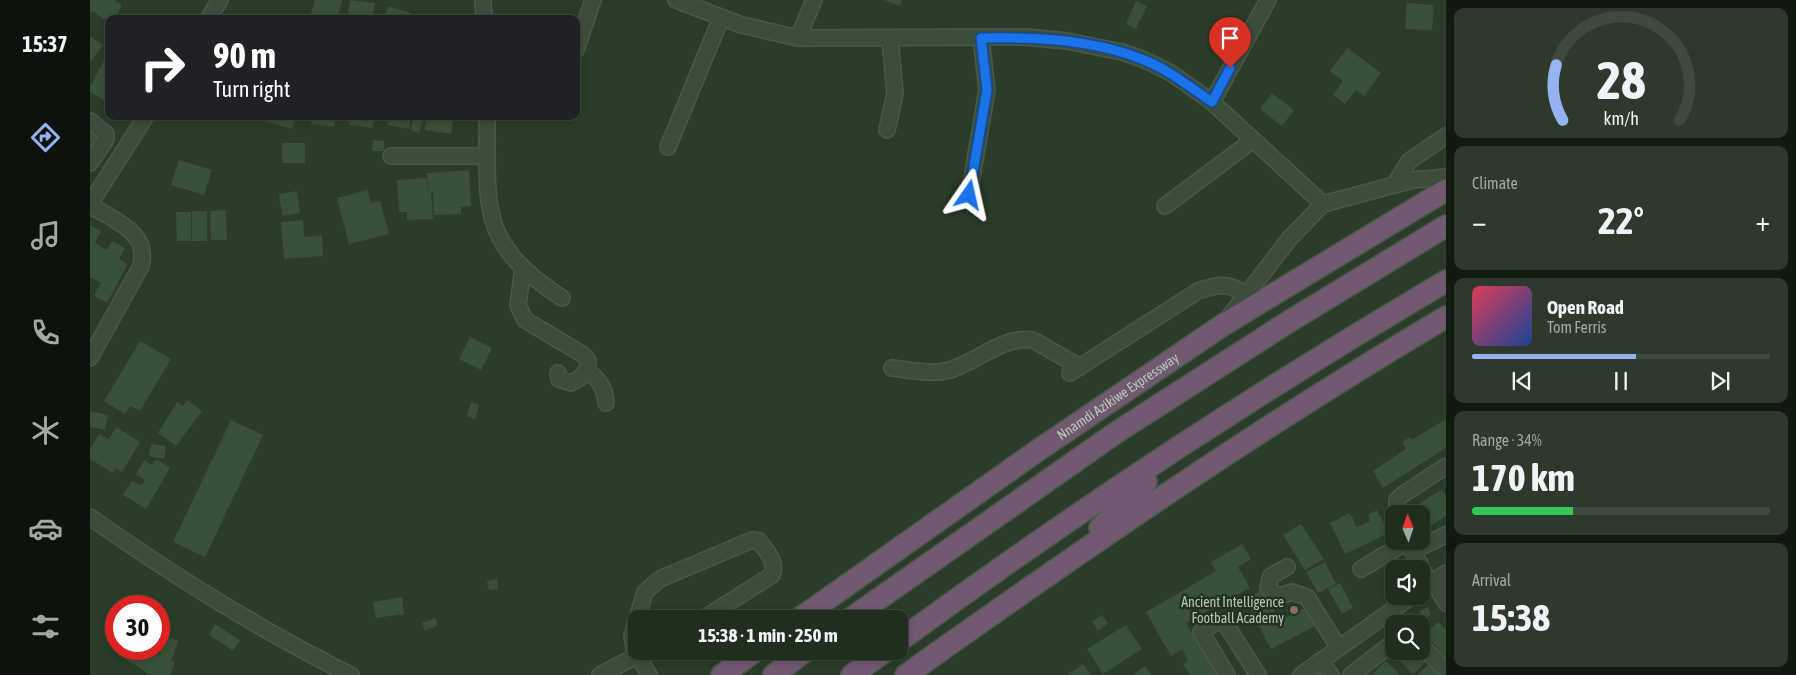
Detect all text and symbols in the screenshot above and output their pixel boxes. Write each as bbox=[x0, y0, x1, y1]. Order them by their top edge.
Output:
pin bbox=[1209, 17, 1251, 68]
icon: arrive bbox=[1216, 24, 1244, 52]
text: 15:37 bbox=[22, 31, 68, 57]
icon: right bbox=[130, 35, 195, 100]
text: 90 m bbox=[213, 35, 276, 75]
text: 28 bbox=[1597, 50, 1645, 110]
text: Turn right bbox=[213, 76, 290, 102]
text: km/h bbox=[1603, 108, 1639, 129]
icon: directions bbox=[28, 120, 63, 155]
position arrow bbox=[942, 168, 994, 220]
text: Climate bbox=[1472, 174, 1518, 192]
text: 22° bbox=[1598, 199, 1644, 242]
text: − bbox=[1472, 205, 1487, 237]
text: + bbox=[1755, 205, 1770, 237]
icon: music bbox=[28, 218, 63, 253]
text: Open Road bbox=[1547, 296, 1624, 318]
icon: phone bbox=[28, 315, 63, 350]
text: Tom Ferris bbox=[1547, 318, 1606, 336]
street label: Nnamdi Azikiwe Expressway bbox=[1054, 349, 1182, 443]
icon: previous bbox=[1508, 367, 1536, 395]
icon: pause bbox=[1607, 367, 1635, 395]
icon: next bbox=[1706, 367, 1734, 395]
icon: climate bbox=[28, 413, 63, 448]
text: Range · 34% bbox=[1472, 431, 1542, 449]
text: 170 km bbox=[1472, 456, 1575, 499]
north arrow bbox=[1385, 505, 1430, 550]
map controls bbox=[1385, 505, 1430, 660]
icon: car bbox=[28, 511, 63, 546]
button: sound bbox=[1385, 560, 1430, 605]
text: Arrival bbox=[1472, 571, 1511, 589]
place label: Ancient Intelligence Football Academy bbox=[1181, 594, 1284, 626]
speed limit sign: 30 bbox=[105, 595, 170, 660]
text: 15:38 bbox=[1472, 596, 1550, 639]
marker: Ancient Intelligence Football Academy bbox=[1288, 604, 1300, 616]
icon: filters bbox=[28, 609, 63, 644]
button: search bbox=[1385, 615, 1430, 660]
text: 15:38 · 1 min · 250 m bbox=[698, 624, 838, 646]

